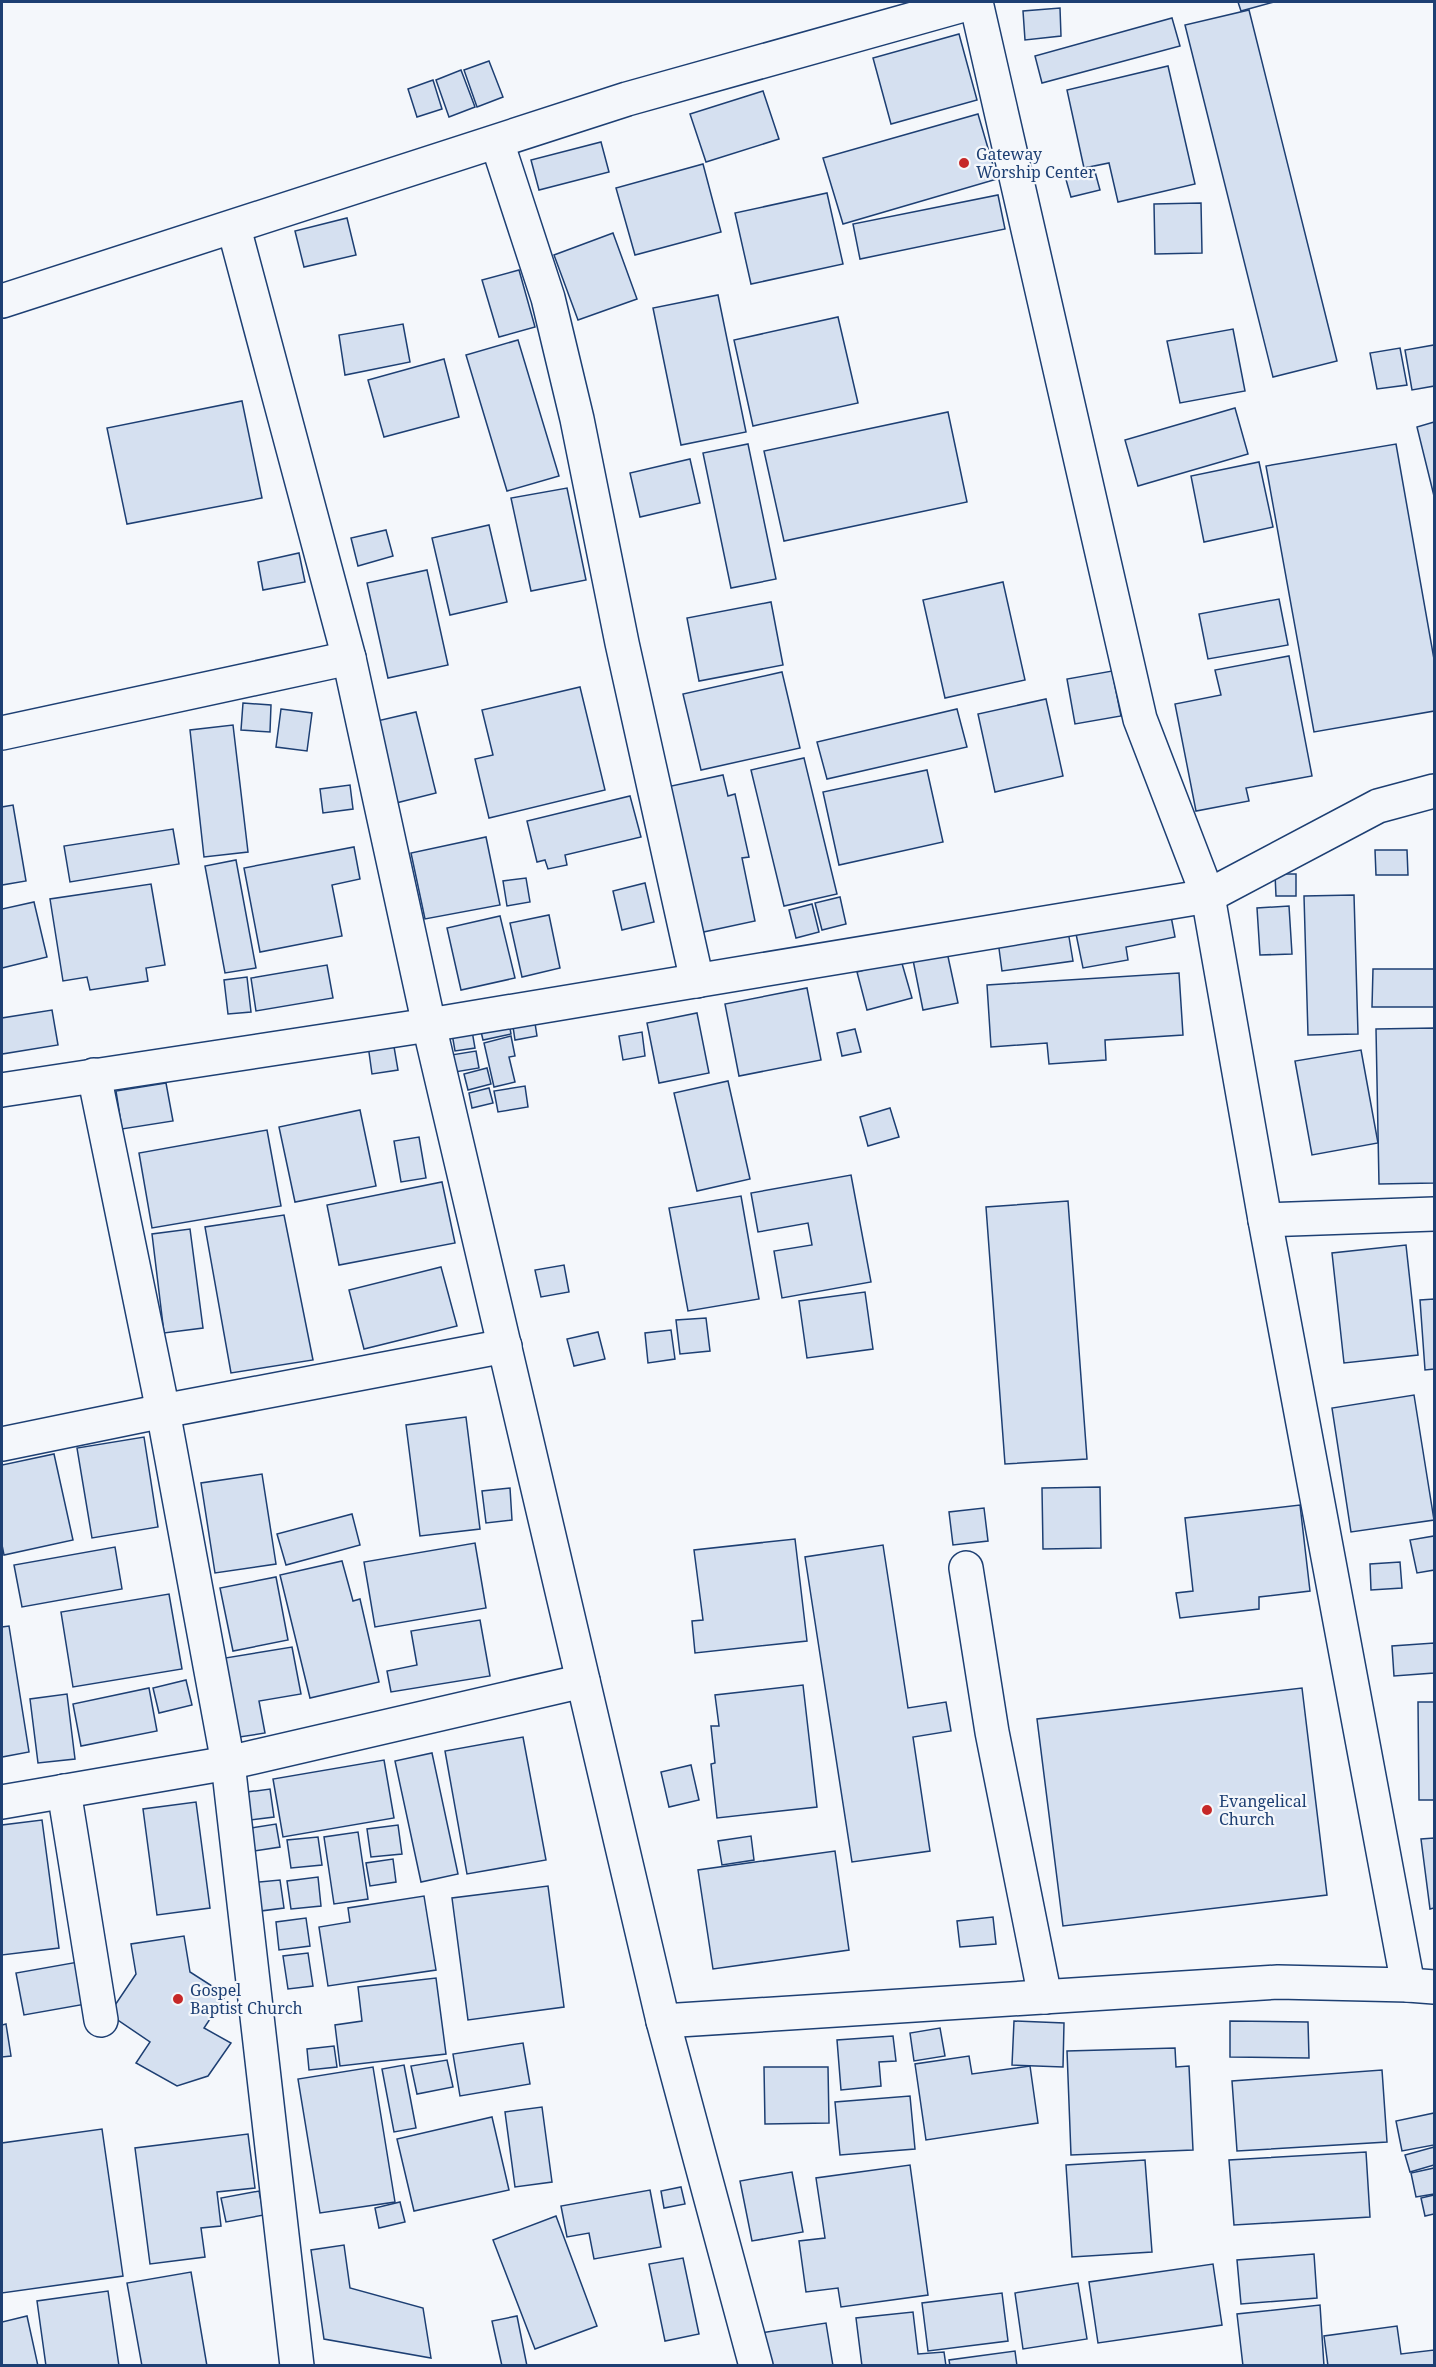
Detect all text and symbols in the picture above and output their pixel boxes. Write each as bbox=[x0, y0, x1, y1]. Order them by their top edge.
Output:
place label: Gateway Worship Center bbox=[976, 143, 1096, 183]
marker: Gateway Worship Center bbox=[957, 156, 971, 170]
place label: Evangelical Church bbox=[1219, 1790, 1307, 1830]
marker: Evangelical Church bbox=[1200, 1803, 1214, 1817]
place label: Gospel Baptist Church bbox=[190, 1979, 303, 2019]
marker: Gospel Baptist Church bbox=[171, 1992, 185, 2006]

